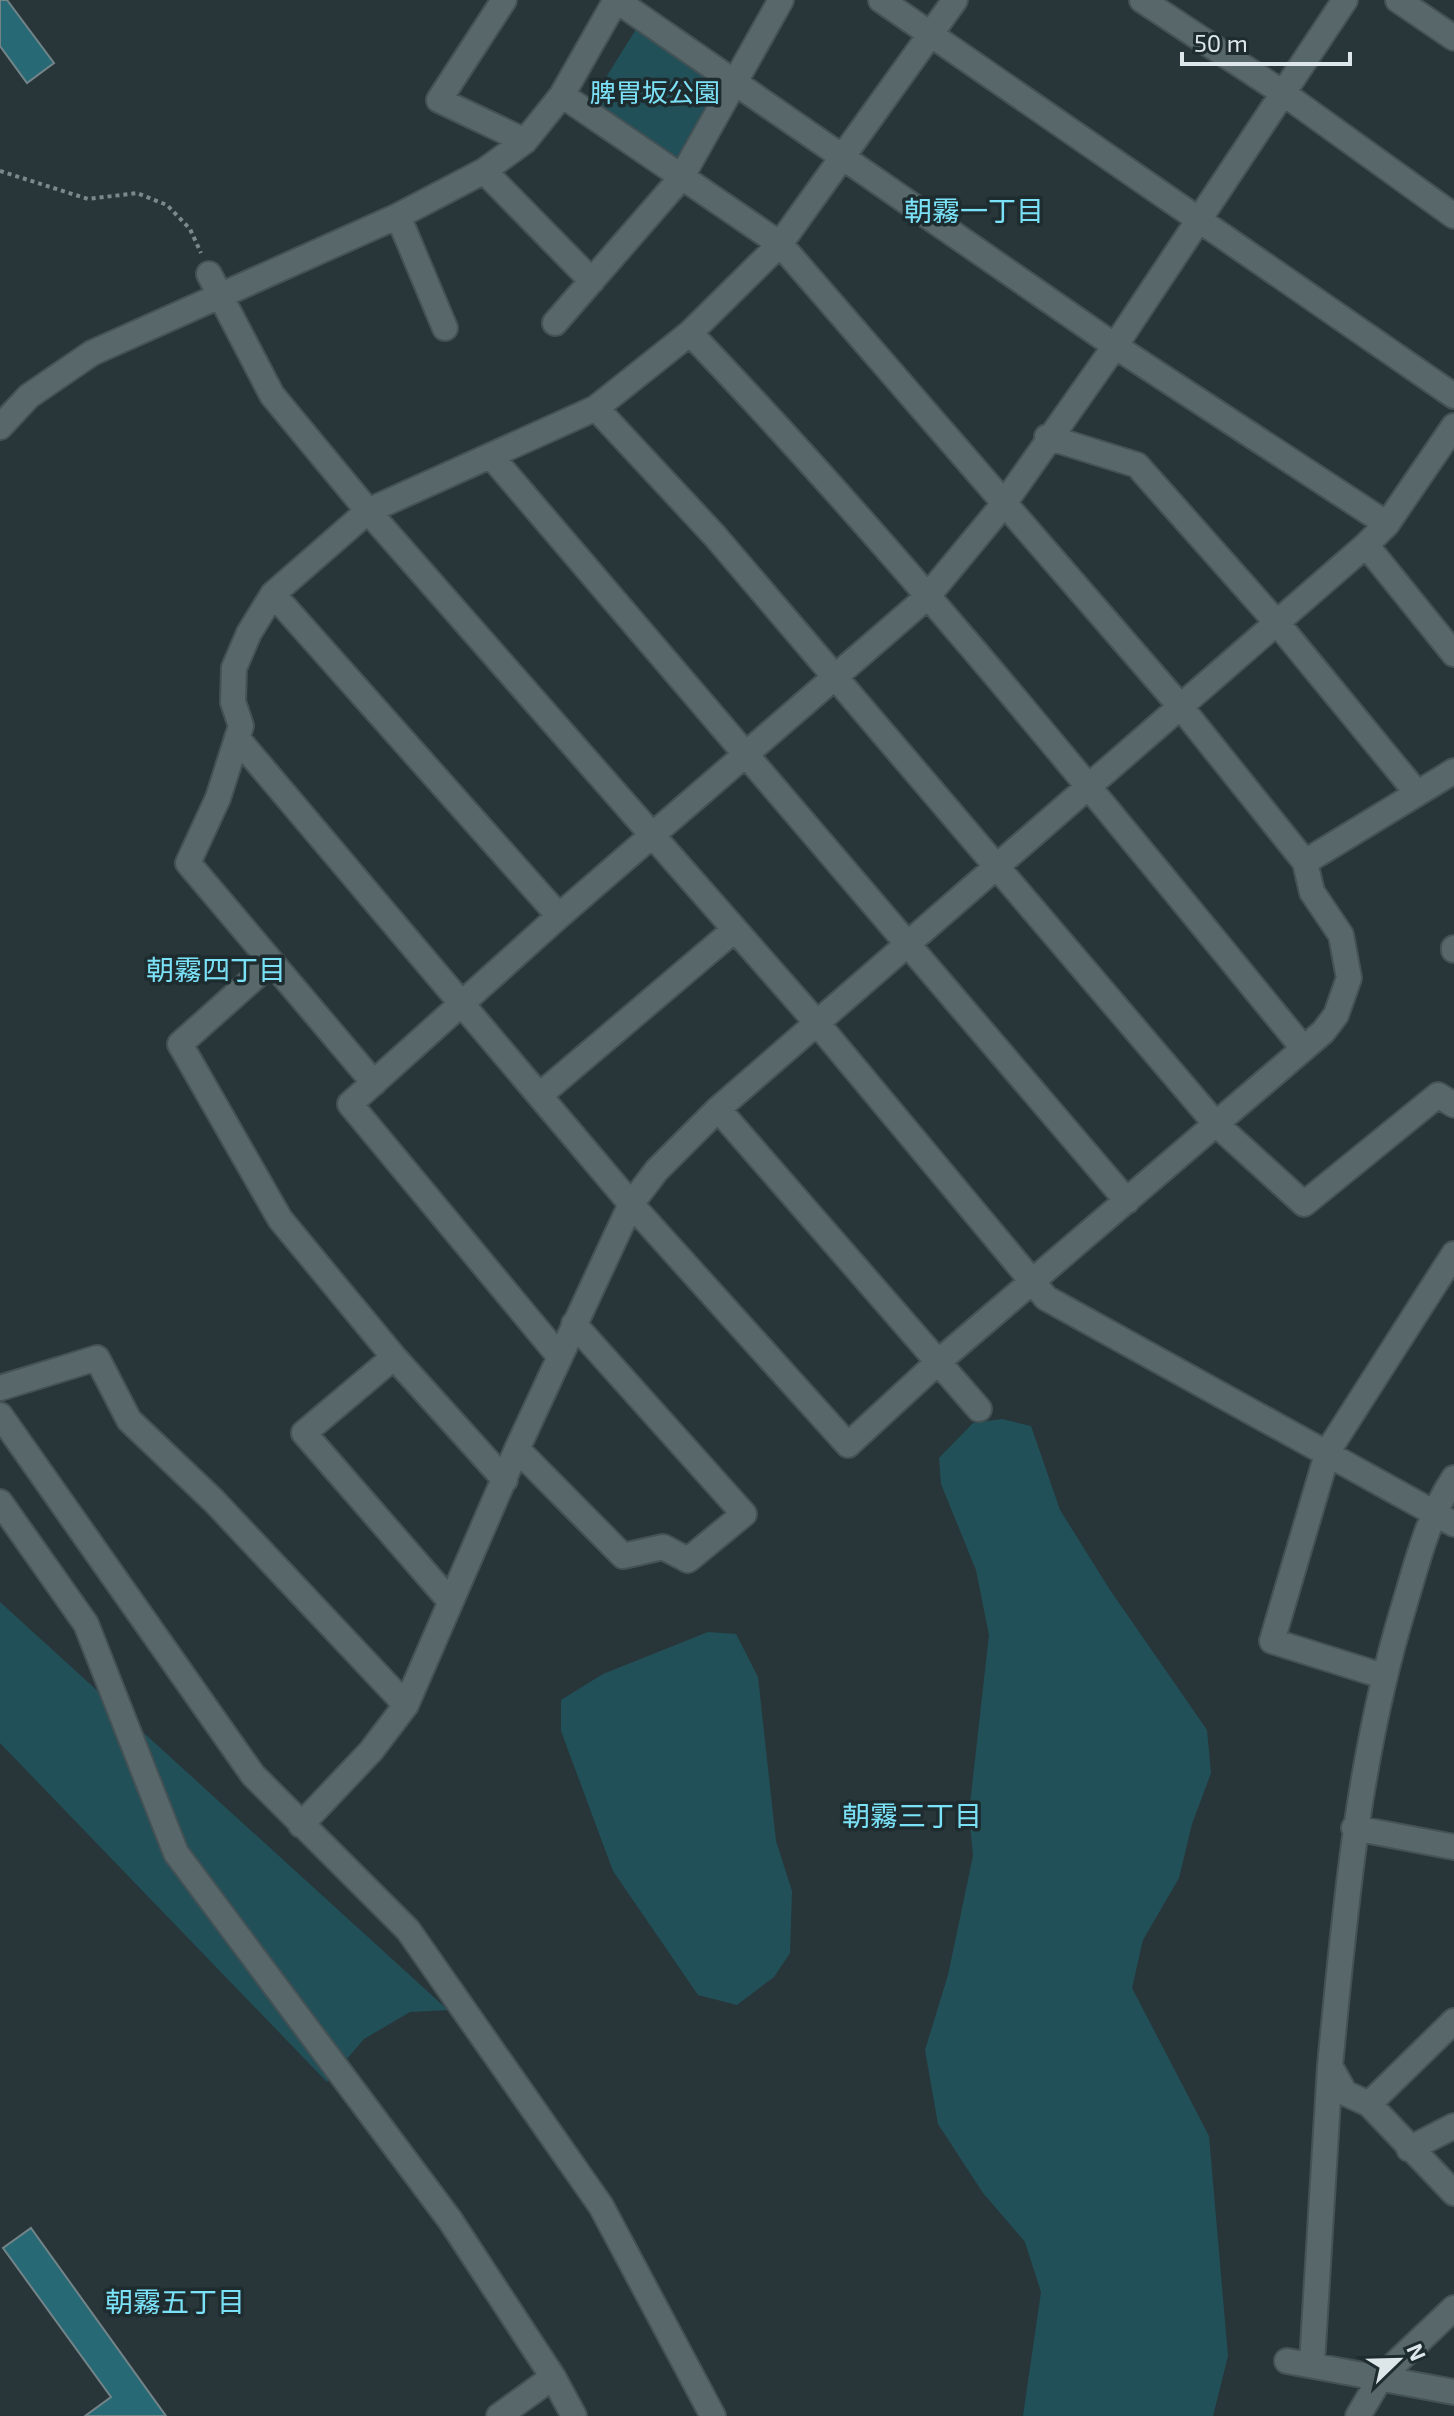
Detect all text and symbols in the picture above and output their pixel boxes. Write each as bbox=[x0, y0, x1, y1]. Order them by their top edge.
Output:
scale bar bbox=[1182, 16, 1350, 66]
text: 50 m bbox=[1194, 28, 1248, 57]
park label: 脾胃坂公園 bbox=[590, 76, 720, 107]
district label: 朝霧一丁目 bbox=[904, 193, 1044, 227]
district label: 朝霧四丁目 bbox=[146, 952, 286, 986]
district label: 朝霧三丁目 bbox=[842, 1798, 982, 1832]
district label: 朝霧五丁目 bbox=[105, 2284, 245, 2318]
north arrow bbox=[1358, 2320, 1438, 2400]
text: N bbox=[1402, 2339, 1432, 2364]

